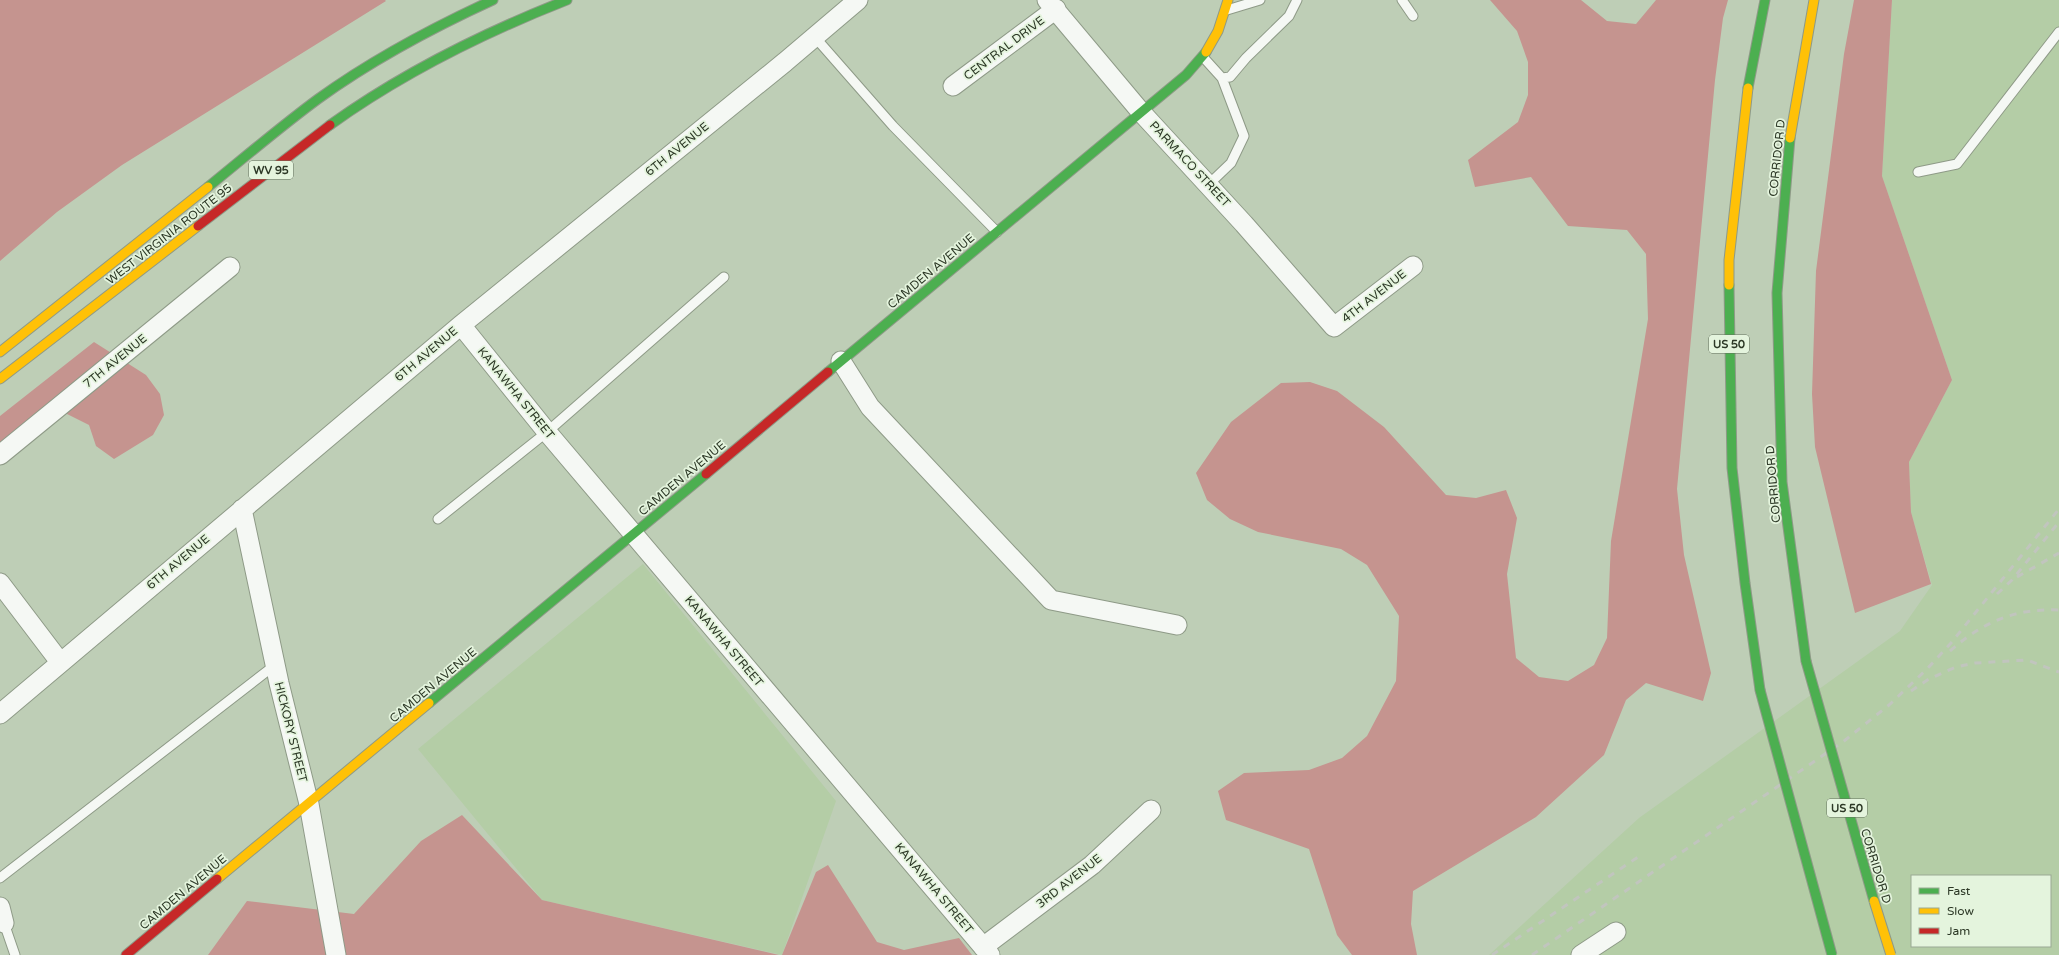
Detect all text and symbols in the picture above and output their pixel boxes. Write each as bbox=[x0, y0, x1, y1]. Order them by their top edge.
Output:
street label: CENTRAL DRIVE bbox=[961, 13, 1047, 83]
street label: PARMACO STREET bbox=[1147, 118, 1234, 210]
street label: 6TH AVENUE bbox=[642, 119, 712, 179]
street label: CORRIDOR D bbox=[1766, 119, 1788, 197]
road number: WV 95 bbox=[249, 161, 293, 179]
street label: WEST VIRGINIA ROUTE 95 bbox=[103, 181, 235, 287]
street label: CAMDEN AVENUE bbox=[885, 230, 978, 311]
street label: 4TH AVENUE bbox=[1339, 266, 1409, 325]
street label: 6TH AVENUE bbox=[392, 323, 461, 384]
street label: 7TH AVENUE bbox=[80, 331, 150, 391]
road number: US 50 bbox=[1709, 335, 1749, 353]
street label: KANAWHA STREET bbox=[475, 344, 558, 442]
street label: CAMDEN AVENUE bbox=[636, 437, 729, 518]
street label: CORRIDOR D bbox=[1763, 445, 1783, 523]
street label: 6TH AVENUE bbox=[144, 531, 213, 592]
street label: KANAWHA STREET bbox=[682, 593, 766, 690]
street label: CAMDEN AVENUE bbox=[387, 644, 480, 725]
street label: HICKORY STREET bbox=[272, 680, 310, 784]
road number: US 50 bbox=[1827, 799, 1867, 817]
street label: CORRIDOR D bbox=[1858, 827, 1894, 905]
street label: KANAWHA STREET bbox=[892, 840, 976, 937]
street label: CAMDEN AVENUE bbox=[137, 851, 230, 932]
street label: 3RD AVENUE bbox=[1034, 851, 1105, 911]
legend bbox=[1911, 875, 2051, 947]
text: Fast bbox=[1947, 884, 1971, 898]
text: Slow bbox=[1947, 904, 1974, 918]
text: Jam bbox=[1947, 924, 1970, 938]

